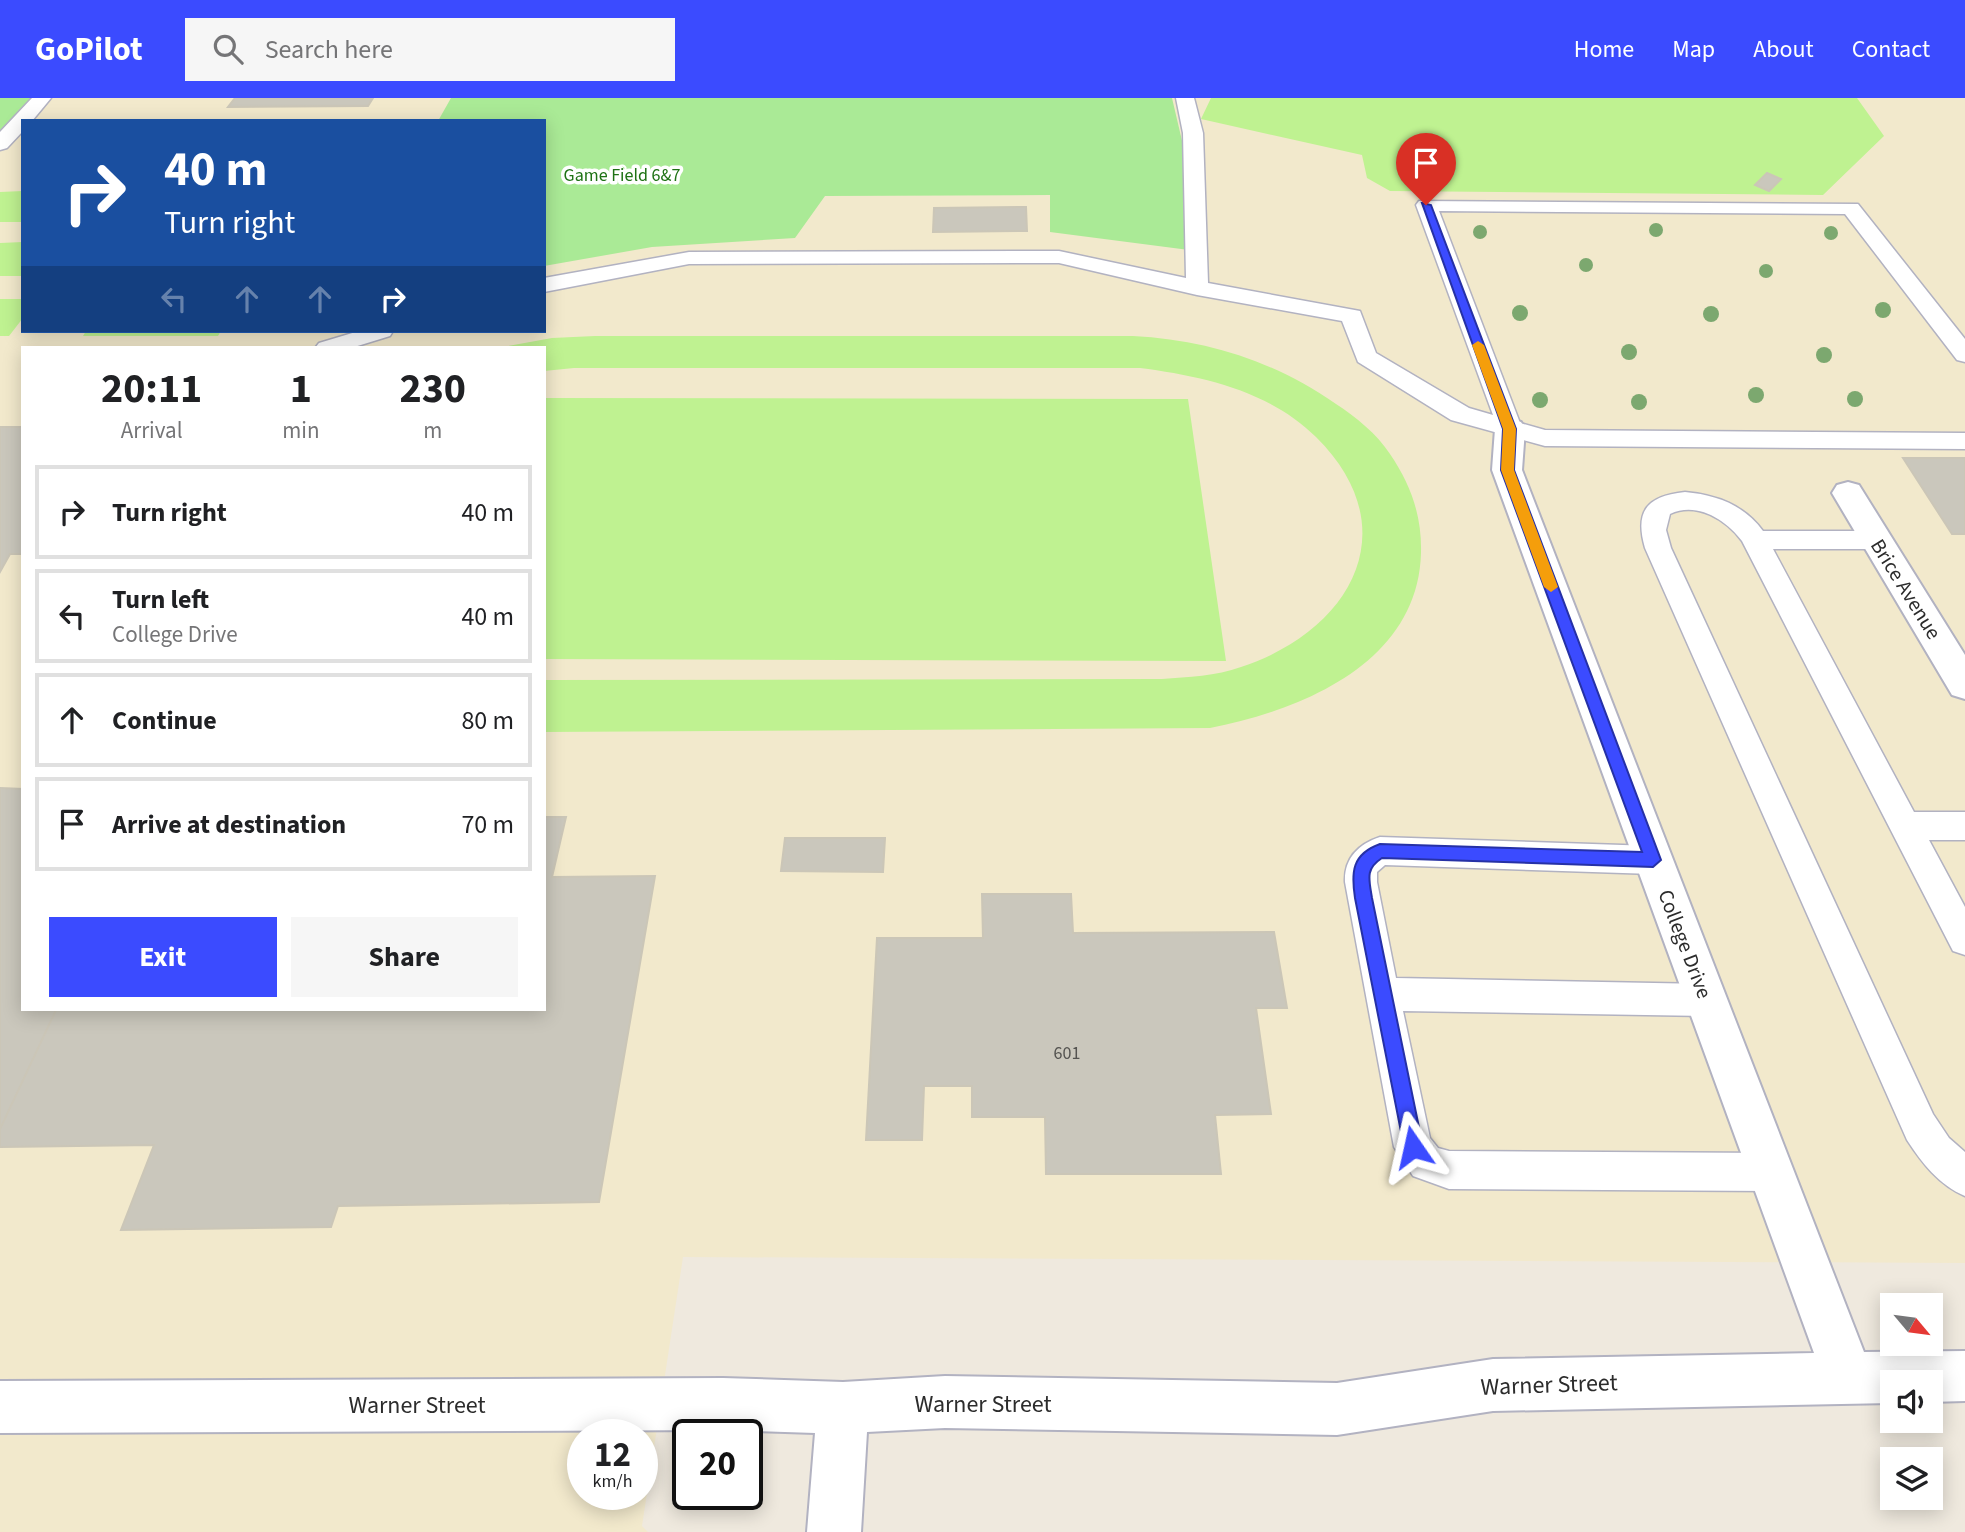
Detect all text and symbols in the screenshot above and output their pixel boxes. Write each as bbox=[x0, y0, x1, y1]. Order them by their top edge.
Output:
search box bbox=[185, 18, 675, 81]
text: GoPilot bbox=[35, 26, 143, 73]
icon: search bbox=[209, 30, 247, 68]
text: Search here bbox=[265, 31, 393, 68]
text: Home bbox=[1574, 32, 1634, 67]
text: Map bbox=[1672, 32, 1715, 67]
text: About bbox=[1753, 32, 1814, 67]
text: Contact bbox=[1852, 32, 1930, 67]
pin bbox=[1396, 133, 1456, 205]
text: 40 m bbox=[164, 135, 268, 205]
icon: arrive bbox=[1407, 144, 1445, 182]
icon: right bbox=[49, 147, 140, 238]
park label: Game Field 6&7 bbox=[564, 163, 681, 188]
text: Turn right bbox=[164, 200, 295, 246]
icon: left bbox=[155, 280, 193, 318]
icon: ahead bbox=[228, 280, 266, 318]
icon: ahead bbox=[301, 280, 339, 318]
icon: right bbox=[374, 280, 412, 318]
text: 20:11 bbox=[101, 359, 202, 419]
text: 1 bbox=[290, 359, 312, 419]
text: 230 bbox=[399, 359, 466, 419]
text: Arrival bbox=[121, 414, 183, 447]
text: min bbox=[282, 414, 320, 447]
text: m bbox=[423, 414, 442, 447]
icon: right bbox=[53, 493, 91, 531]
text: Turn right bbox=[112, 494, 227, 531]
text: 40 m bbox=[461, 494, 514, 531]
street label: Brice Avenue bbox=[1863, 533, 1949, 645]
text: Turn left bbox=[112, 581, 209, 618]
icon: left bbox=[53, 597, 91, 635]
text: 40 m bbox=[461, 598, 514, 635]
text: College Drive bbox=[112, 618, 238, 651]
icon: ahead bbox=[53, 701, 91, 739]
text: Continue bbox=[112, 702, 217, 739]
text: 80 m bbox=[461, 702, 514, 739]
icon: arrive bbox=[53, 805, 91, 843]
text: Arrive at destination bbox=[112, 806, 346, 843]
text: 70 m bbox=[461, 806, 514, 843]
street label: College Drive bbox=[1650, 885, 1720, 1003]
button: Exit bbox=[49, 917, 277, 997]
button: Share bbox=[291, 917, 518, 997]
house number: 601 bbox=[1054, 1041, 1080, 1066]
position arrow bbox=[1376, 1110, 1450, 1184]
north arrow bbox=[1880, 1293, 1942, 1356]
map controls bbox=[1880, 1293, 1943, 1510]
street label: Warner Street bbox=[1480, 1365, 1618, 1405]
button: sound bbox=[1880, 1370, 1943, 1433]
street label: Warner Street bbox=[914, 1387, 1052, 1422]
street label: Warner Street bbox=[348, 1388, 486, 1423]
speed limit sign: 20 bbox=[672, 1419, 763, 1510]
text: 12 bbox=[594, 1430, 631, 1480]
button: layers bbox=[1880, 1447, 1943, 1510]
text: km/h bbox=[593, 1469, 632, 1494]

